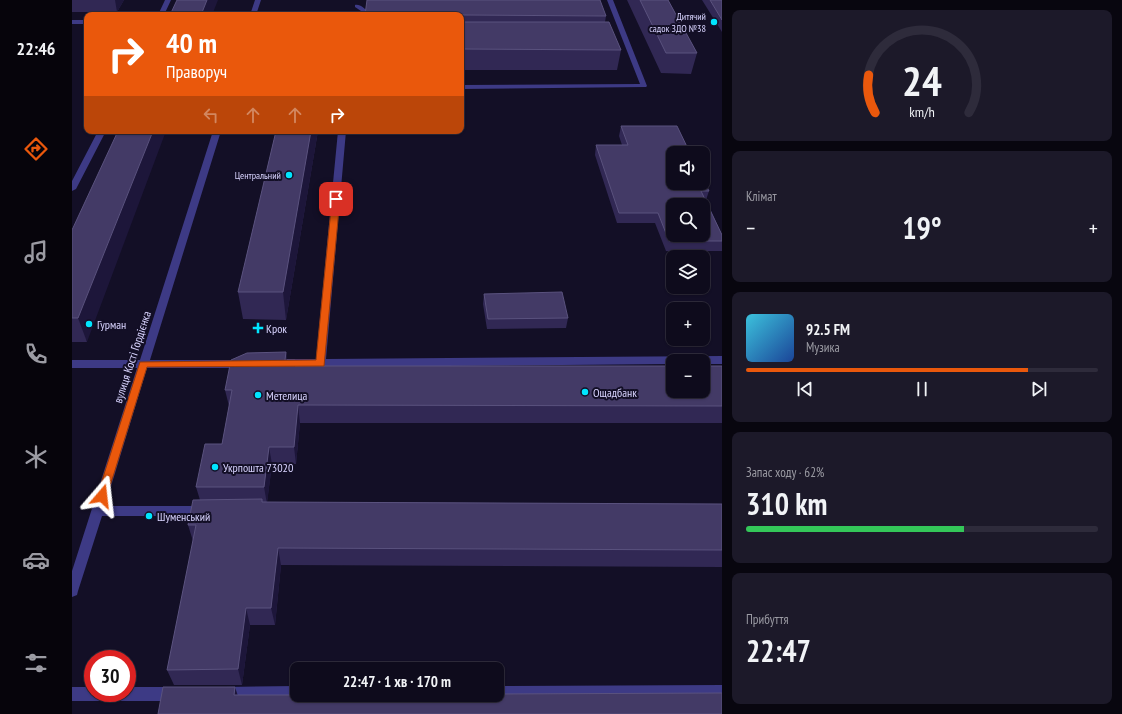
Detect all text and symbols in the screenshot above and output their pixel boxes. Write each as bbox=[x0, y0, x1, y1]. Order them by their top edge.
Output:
place label: Дитячий садок ЗДО №38 bbox=[649, 10, 706, 35]
marker: Дитячий садок ЗДО №38 bbox=[709, 17, 719, 27]
text: 40 m bbox=[166, 24, 217, 61]
icon: right bbox=[100, 28, 152, 80]
text: 22:46 bbox=[17, 37, 55, 60]
text: 24 bbox=[902, 54, 942, 107]
text: Праворуч bbox=[166, 60, 227, 83]
text: km/h bbox=[909, 102, 935, 121]
icon: left bbox=[200, 104, 222, 126]
icon: ahead bbox=[242, 104, 264, 126]
icon: ahead bbox=[284, 104, 306, 126]
icon: right bbox=[326, 104, 348, 126]
icon: directions bbox=[22, 135, 50, 163]
map controls bbox=[666, 146, 710, 398]
button: sound bbox=[666, 146, 710, 190]
place label: Центральний bbox=[235, 169, 281, 182]
marker: Центральний bbox=[284, 170, 294, 180]
pin bbox=[319, 182, 353, 216]
icon: arrive bbox=[325, 188, 347, 210]
text: Клімат bbox=[746, 188, 777, 205]
button: search bbox=[666, 198, 710, 242]
text: 19° bbox=[902, 208, 942, 247]
text: − bbox=[746, 214, 755, 242]
text: + bbox=[1089, 214, 1098, 242]
icon: music bbox=[22, 238, 50, 266]
button: layers bbox=[666, 250, 710, 294]
button: + bbox=[666, 302, 710, 346]
street label: вулиця Кості Гордієнка bbox=[110, 309, 154, 405]
place label: Гурман bbox=[97, 317, 126, 332]
marker: Гурман bbox=[84, 319, 94, 329]
text: 92.5 FM bbox=[806, 320, 850, 339]
place label: Крок bbox=[266, 321, 287, 336]
marker: Крок bbox=[253, 323, 263, 333]
text: Музика bbox=[806, 339, 840, 356]
icon: phone bbox=[22, 340, 50, 368]
button: − bbox=[666, 354, 710, 398]
icon: previous bbox=[794, 378, 816, 400]
icon: pause bbox=[911, 378, 933, 400]
icon: next bbox=[1028, 378, 1050, 400]
place label: Ощадбанк bbox=[593, 385, 637, 400]
marker: Ощадбанк bbox=[580, 387, 590, 397]
place label: Метелица bbox=[266, 388, 308, 403]
marker: Метелица bbox=[253, 390, 263, 400]
icon: climate bbox=[22, 443, 50, 471]
place label: Укрпошта 73020 bbox=[223, 460, 293, 475]
marker: Укрпошта 73020 bbox=[210, 462, 220, 472]
text: Запас ходу · 62% bbox=[746, 464, 824, 481]
position arrow bbox=[81, 475, 123, 517]
text: 310 km bbox=[746, 484, 827, 523]
place label: Шуменський bbox=[157, 509, 210, 524]
marker: Шуменський bbox=[144, 511, 154, 521]
icon: car bbox=[22, 546, 50, 574]
text: Прибуття bbox=[746, 611, 789, 628]
text: 22:47 bbox=[746, 631, 811, 670]
icon: filters bbox=[22, 649, 50, 677]
speed limit sign: 30 bbox=[84, 650, 136, 702]
text: 22:47 · 1 хв · 170 m bbox=[343, 672, 451, 691]

